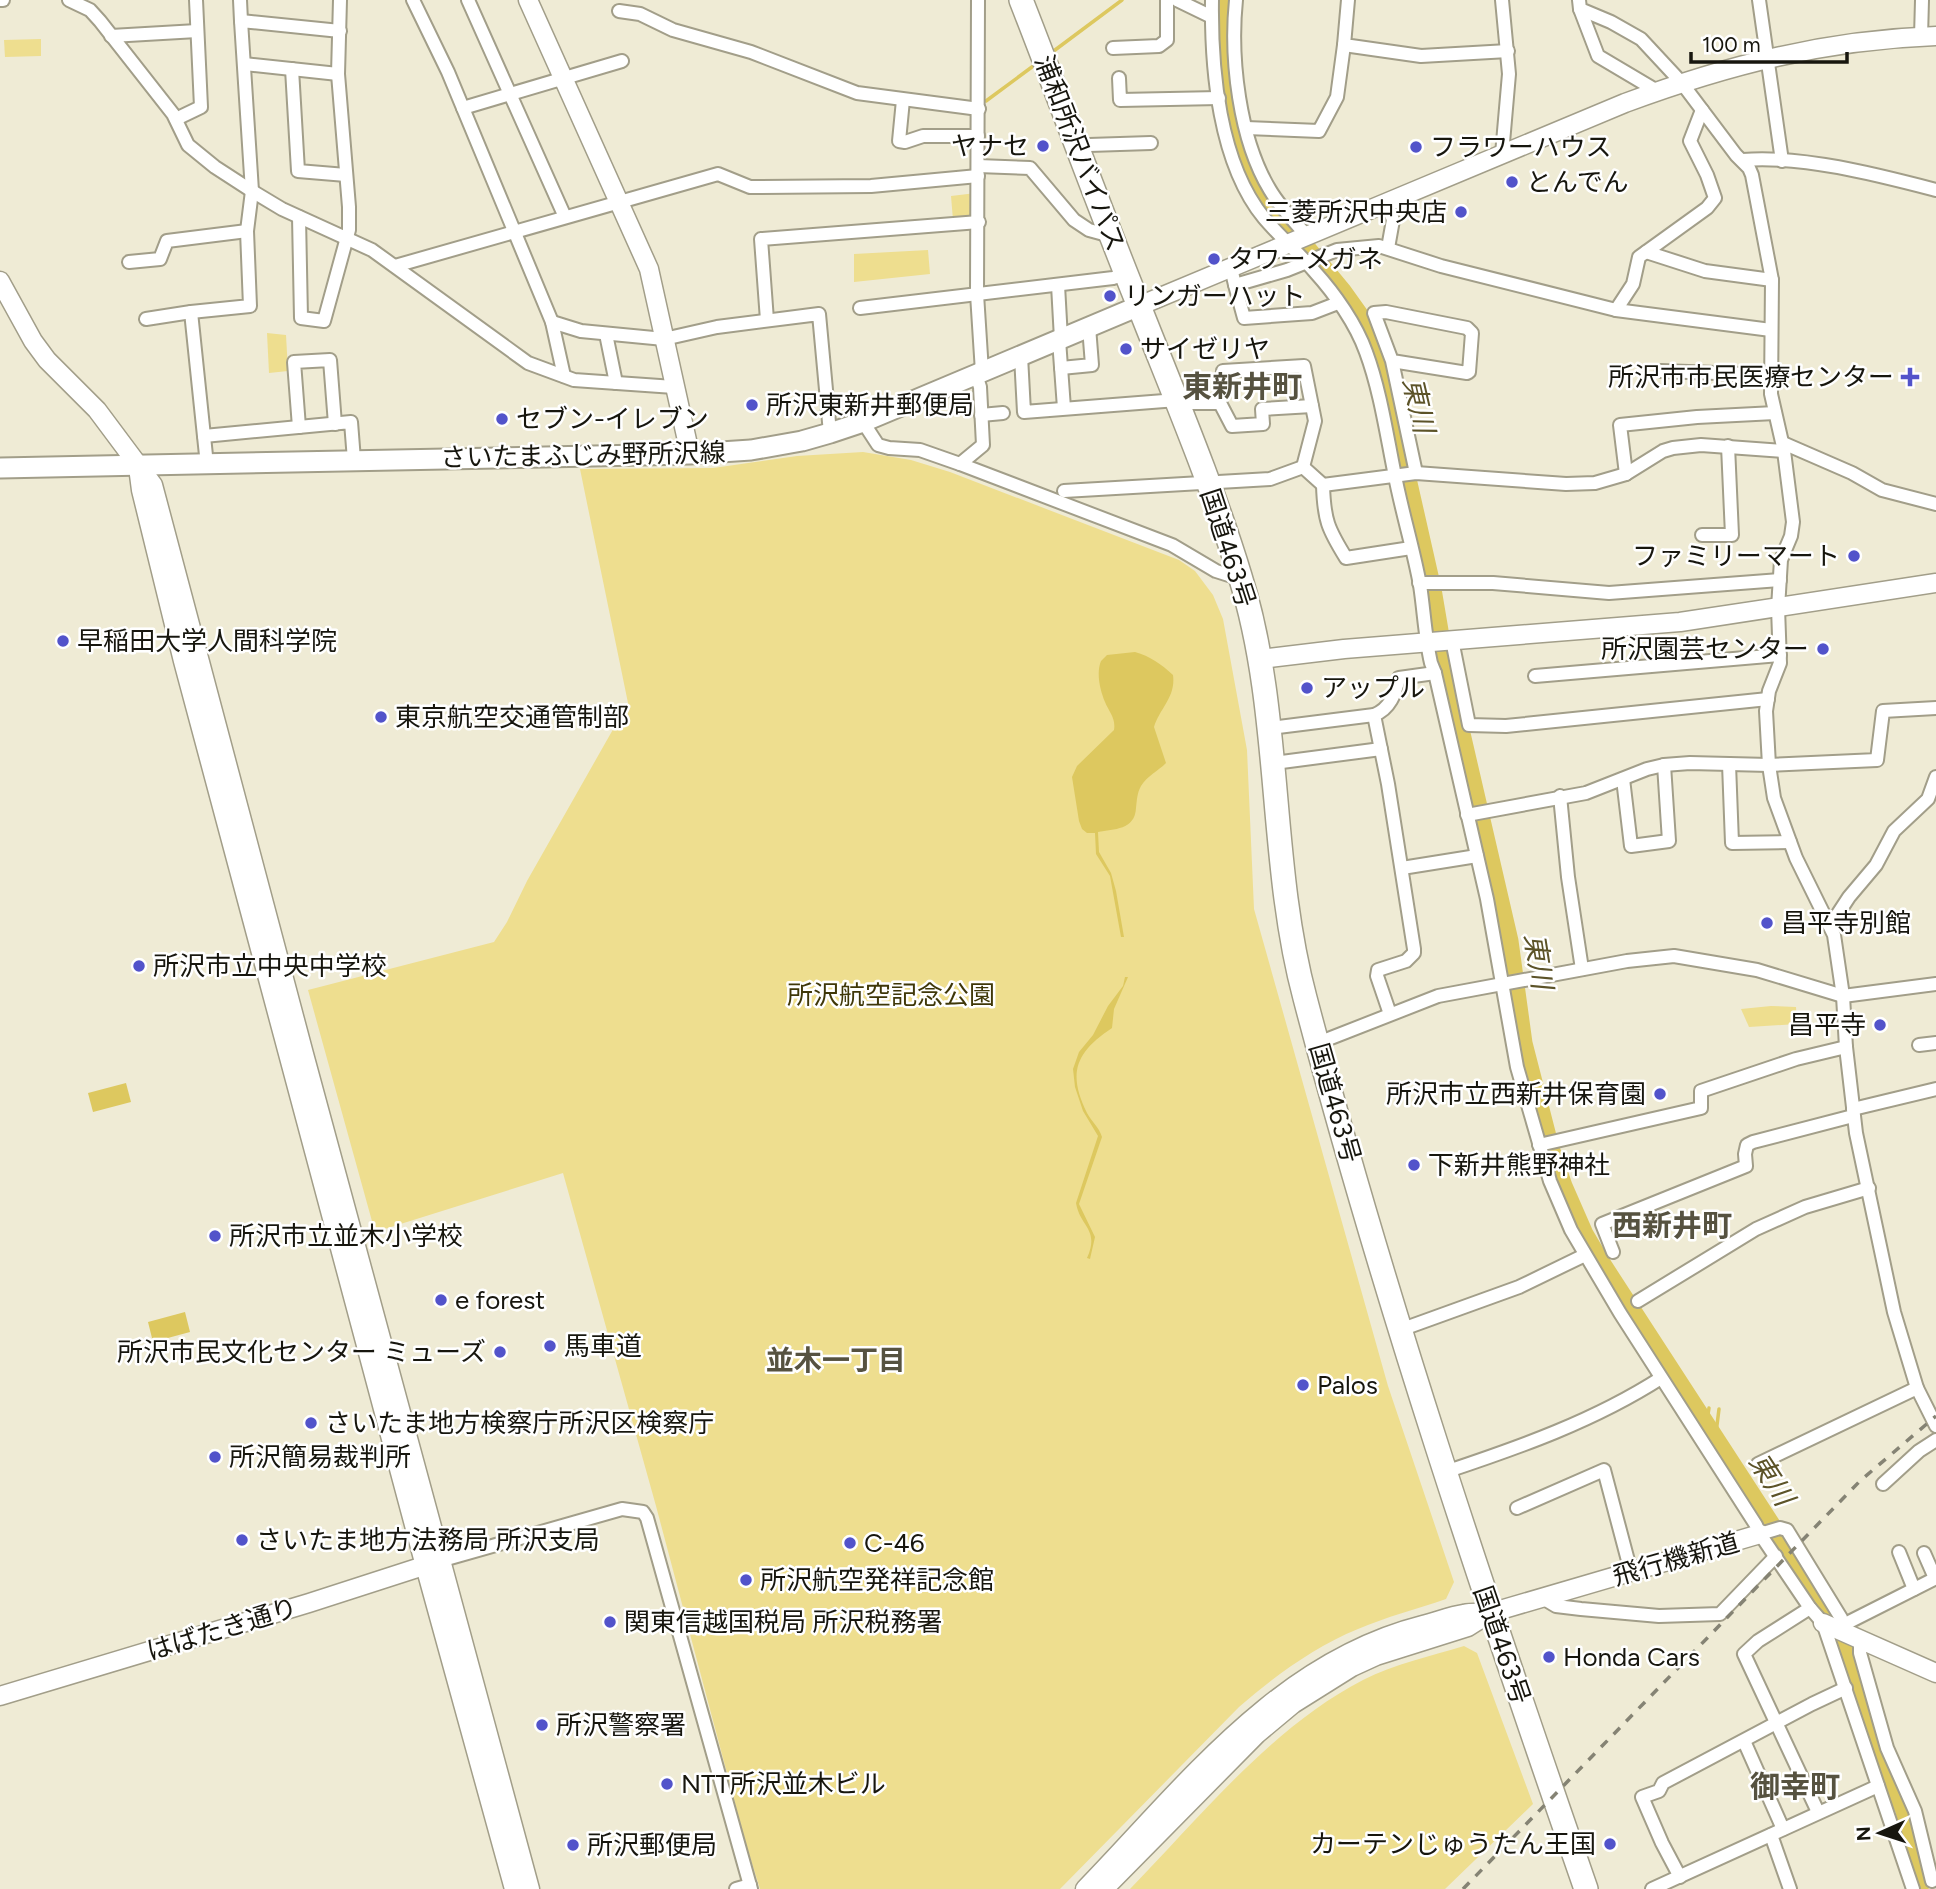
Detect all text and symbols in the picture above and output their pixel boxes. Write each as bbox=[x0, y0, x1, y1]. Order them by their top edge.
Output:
scale bar bbox=[1691, 21, 1847, 65]
text: 100 m bbox=[1702, 32, 1761, 57]
street label: 浦和所沢バイパス bbox=[1028, 50, 1132, 256]
place label: ヤナセ bbox=[951, 130, 1029, 162]
place label: フラワーハウス bbox=[1430, 131, 1611, 163]
marker: ヤナセ bbox=[1035, 138, 1051, 154]
marker: フラワーハウス bbox=[1408, 139, 1424, 155]
place label: とんでん bbox=[1526, 166, 1629, 198]
marker: とんでん bbox=[1504, 174, 1520, 190]
place label: 三菱所沢中央店 bbox=[1265, 196, 1447, 228]
marker: 三菱所沢中央店 bbox=[1453, 204, 1469, 220]
place label: タワーメガネ bbox=[1228, 243, 1383, 275]
marker: タワーメガネ bbox=[1206, 251, 1222, 267]
place label: リンガーハット bbox=[1124, 280, 1305, 312]
marker: リンガーハット bbox=[1102, 288, 1118, 304]
place label: サイゼリヤ bbox=[1140, 333, 1270, 365]
marker: サイゼリヤ bbox=[1118, 341, 1134, 357]
place label: 所沢市市民医療センター bbox=[1608, 361, 1894, 393]
marker: 所沢市市民医療センター bbox=[1900, 367, 1920, 387]
district label: 東新井町 bbox=[1182, 368, 1302, 405]
water label: 東川 bbox=[1396, 374, 1443, 439]
place label: 所沢東新井郵便局 bbox=[766, 389, 974, 421]
marker: 所沢東新井郵便局 bbox=[744, 397, 760, 413]
place label: セブン-イレブン bbox=[516, 403, 709, 435]
marker: セブン-イレブン bbox=[494, 411, 510, 427]
street label: さいたまふじみ野所沢線 bbox=[440, 437, 726, 473]
street label: 国道463号 bbox=[1194, 485, 1262, 611]
place label: ファミリーマート bbox=[1632, 540, 1840, 572]
marker: ファミリーマート bbox=[1846, 548, 1862, 564]
place label: 早稲田大学人間科学院 bbox=[77, 625, 337, 657]
marker: 早稲田大学人間科学院 bbox=[55, 633, 71, 649]
place label: 所沢園芸センター bbox=[1601, 633, 1809, 665]
marker: 所沢園芸センター bbox=[1815, 641, 1831, 657]
place label: アップル bbox=[1321, 672, 1425, 704]
marker: アップル bbox=[1299, 680, 1315, 696]
place label: 東京航空交通管制部 bbox=[395, 701, 629, 733]
marker: 東京航空交通管制部 bbox=[373, 709, 389, 725]
place label: 昌平寺別館 bbox=[1781, 907, 1911, 939]
marker: 昌平寺別館 bbox=[1759, 915, 1775, 931]
water label: 東川 bbox=[1518, 931, 1561, 994]
place label: 所沢市立中央中学校 bbox=[153, 950, 387, 982]
marker: 所沢市立中央中学校 bbox=[131, 958, 147, 974]
park label: 所沢航空記念公園 bbox=[787, 979, 995, 1011]
place label: 昌平寺 bbox=[1788, 1009, 1866, 1041]
marker: 昌平寺 bbox=[1872, 1017, 1888, 1033]
street label: 国道463号 bbox=[1303, 1039, 1367, 1167]
place label: 所沢市立西新井保育園 bbox=[1386, 1078, 1646, 1110]
marker: 所沢市立西新井保育園 bbox=[1652, 1086, 1668, 1102]
place label: 下新井熊野神社 bbox=[1428, 1149, 1610, 1181]
marker: 下新井熊野神社 bbox=[1406, 1157, 1422, 1173]
district label: 西新井町 bbox=[1612, 1207, 1732, 1244]
place label: 所沢市立並木小学校 bbox=[229, 1220, 463, 1252]
marker: 所沢市立並木小学校 bbox=[207, 1228, 223, 1244]
place label: e forest bbox=[455, 1284, 545, 1316]
marker: e forest bbox=[433, 1292, 449, 1308]
place label: 馬車道 bbox=[564, 1330, 642, 1362]
place label: 所沢市民文化センター ミューズ bbox=[117, 1336, 486, 1368]
marker: 馬車道 bbox=[542, 1338, 558, 1354]
district label: 並木一丁目 bbox=[766, 1343, 906, 1377]
marker: 所沢市民文化センター ミューズ bbox=[492, 1344, 508, 1360]
place label: Palos bbox=[1317, 1369, 1378, 1401]
marker: Palos bbox=[1295, 1377, 1311, 1393]
place label: さいたま地方検察庁所沢区検察庁 bbox=[325, 1407, 714, 1439]
marker: さいたま地方検察庁所沢区検察庁 bbox=[303, 1415, 319, 1431]
place label: 所沢簡易裁判所 bbox=[229, 1441, 411, 1473]
water label: 東川 bbox=[1742, 1446, 1803, 1514]
marker: 所沢簡易裁判所 bbox=[207, 1449, 223, 1465]
place label: さいたま地方法務局 所沢支局 bbox=[256, 1524, 600, 1556]
street label: 飛行機新道 bbox=[1609, 1526, 1743, 1592]
place label: C-46 bbox=[864, 1527, 924, 1559]
marker: さいたま地方法務局 所沢支局 bbox=[234, 1532, 250, 1548]
marker: C-46 bbox=[842, 1535, 858, 1551]
place label: 所沢航空発祥記念館 bbox=[760, 1564, 994, 1596]
marker: 所沢航空発祥記念館 bbox=[738, 1572, 754, 1588]
street label: 国道463号 bbox=[1467, 1582, 1537, 1708]
street label: はばたき通り bbox=[143, 1591, 301, 1667]
place label: 関東信越国税局 所沢税務署 bbox=[624, 1606, 942, 1638]
marker: 関東信越国税局 所沢税務署 bbox=[602, 1614, 618, 1630]
place label: Honda Cars bbox=[1563, 1641, 1700, 1673]
marker: Honda Cars bbox=[1541, 1649, 1557, 1665]
place label: 所沢警察署 bbox=[556, 1709, 686, 1741]
marker: 所沢警察署 bbox=[534, 1717, 550, 1733]
place label: NTT所沢並木ビル bbox=[681, 1768, 886, 1800]
district label: 御幸町 bbox=[1750, 1768, 1840, 1805]
marker: NTT所沢並木ビル bbox=[659, 1776, 675, 1792]
north arrow bbox=[1845, 1798, 1915, 1868]
text: N bbox=[1852, 1826, 1875, 1842]
place label: カーテンじゅうたん王国 bbox=[1310, 1828, 1596, 1860]
place label: 所沢郵便局 bbox=[587, 1829, 717, 1861]
marker: カーテンじゅうたん王国 bbox=[1602, 1836, 1618, 1852]
marker: 所沢郵便局 bbox=[565, 1837, 581, 1853]

